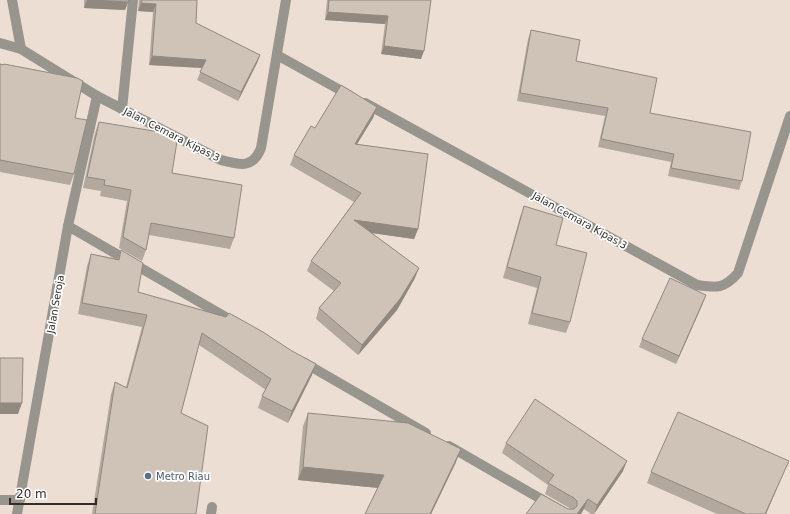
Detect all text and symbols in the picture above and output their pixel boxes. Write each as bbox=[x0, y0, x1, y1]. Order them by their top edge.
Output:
street label: Jalan Cemara Kipas 3 bbox=[121, 105, 222, 164]
street label: Jalan Cemara Kipas 3 bbox=[530, 189, 629, 251]
street label: Jalan Seroja bbox=[45, 274, 66, 335]
marker: Metro Riau bbox=[143, 471, 153, 481]
place label: Metro Riau bbox=[156, 471, 210, 482]
scale bar bbox=[10, 480, 96, 506]
text: 20 m bbox=[16, 487, 47, 501]

